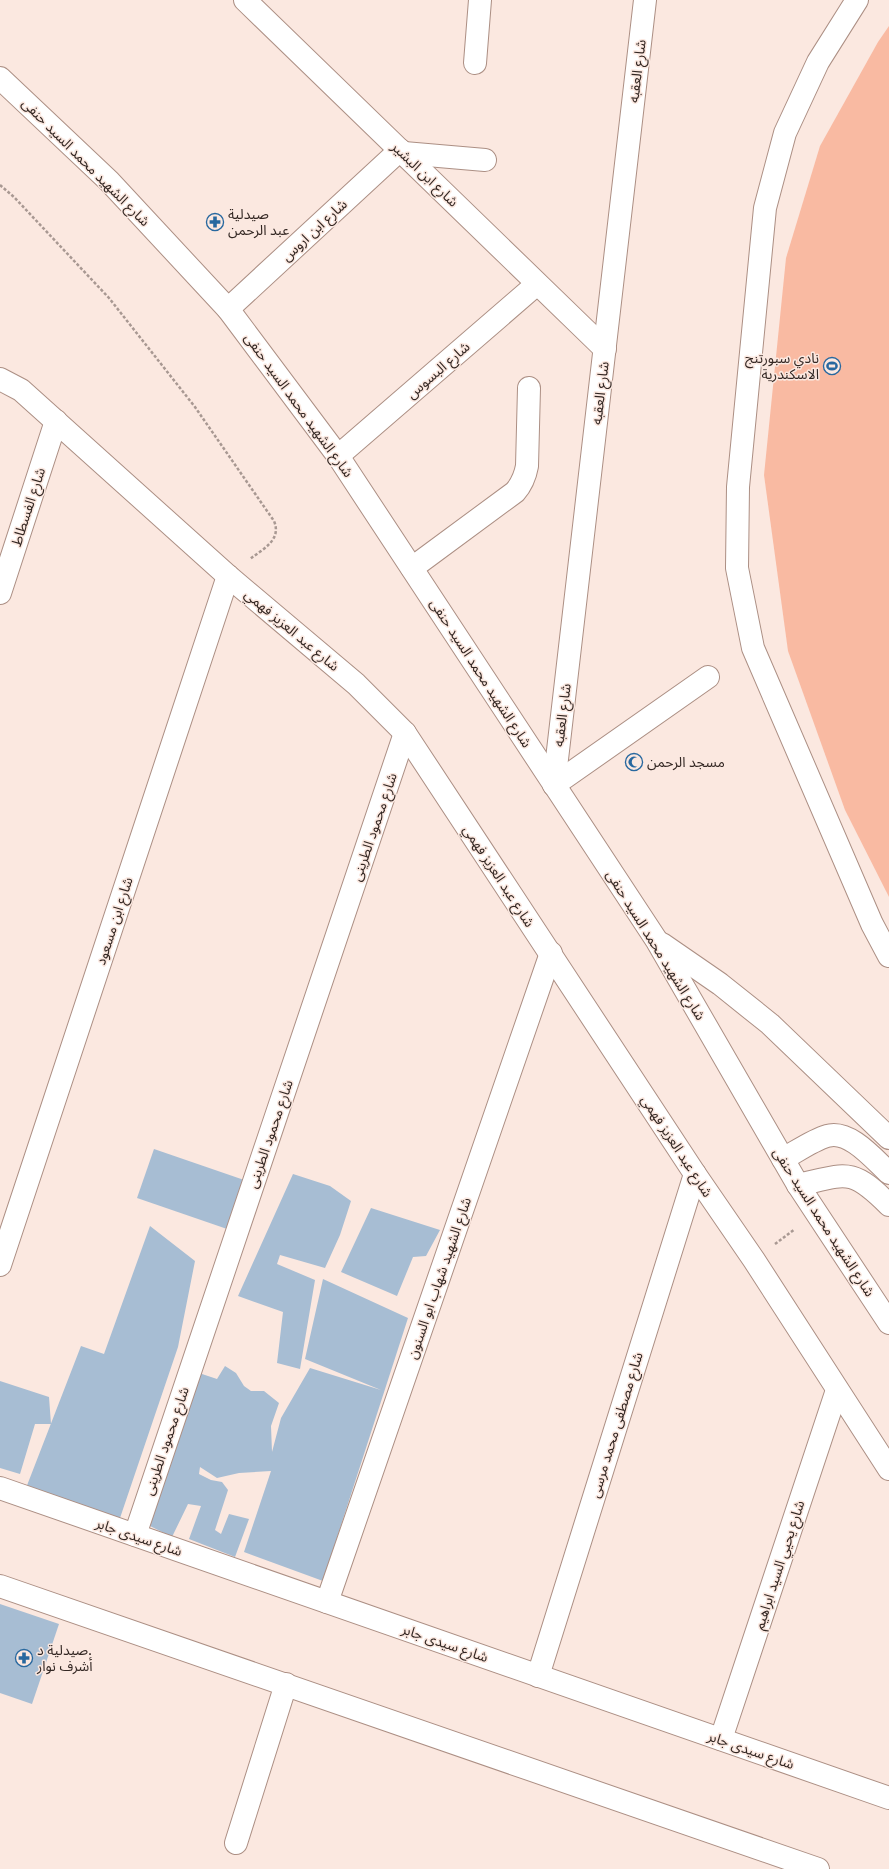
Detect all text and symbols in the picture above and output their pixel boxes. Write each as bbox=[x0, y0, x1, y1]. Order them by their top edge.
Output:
street label: شارع العقبه bbox=[624, 38, 652, 104]
street label: شارع الشهيد محمد السيد حنفى bbox=[17, 94, 154, 231]
street label: شارع ابن البشير bbox=[386, 137, 462, 212]
street label: شارع ابن اروس bbox=[277, 195, 352, 267]
place label: صيدلية عبد الرحمن bbox=[228, 205, 289, 239]
pharmacy icon: صيدلية عبد الرحمن bbox=[205, 212, 225, 232]
street label: شارع الشهيد محمد السيد حنفى bbox=[239, 329, 357, 482]
street label: شارع البسوس bbox=[403, 338, 475, 404]
place label: نادي سبورتنج الاسكندرية bbox=[745, 349, 819, 383]
sports icon: نادي سبورتنج الاسكندرية bbox=[822, 356, 842, 376]
street label: شارع العقبه bbox=[587, 360, 615, 426]
street label: شارع الفسطاط bbox=[7, 465, 51, 549]
street label: شارع عبد العزيز فهمي bbox=[239, 585, 343, 677]
street label: شارع الشهيد محمد السيد حنفى bbox=[424, 595, 536, 752]
street label: شارع العقبه bbox=[549, 682, 577, 748]
mosque icon: مسجد الرحمن bbox=[624, 752, 644, 772]
place label: مسجد الرحمن bbox=[647, 753, 725, 771]
street label: شارع محمود الطرينى bbox=[347, 770, 403, 884]
street label: شارع عبد العزيز فهمي bbox=[457, 822, 539, 932]
street label: شارع الشهيد محمد السيد حنفى bbox=[601, 866, 710, 1025]
street label: شارع ابن مسعود bbox=[91, 875, 139, 968]
street label: شارع محمود الطرينى bbox=[243, 1077, 299, 1191]
street label: شارع عبد العزيز فهمي bbox=[635, 1092, 717, 1202]
street label: شارع الشهيد محمد السيد حنفى bbox=[767, 1144, 879, 1301]
street label: شارع الشهيد شهاب ابو السنون bbox=[403, 1195, 477, 1362]
street label: شارع مصطفى محمد مرسى bbox=[585, 1350, 649, 1501]
street label: شارع محمود الطرينى bbox=[139, 1384, 195, 1498]
street label: شارع يحيي السيد ابراهيم bbox=[750, 1498, 811, 1633]
street label: شارع سيدى جابر bbox=[92, 1513, 185, 1562]
street label: شارع سيدى جابر bbox=[398, 1619, 491, 1668]
place label: صيدلية د. أشرف نوار bbox=[36, 1641, 93, 1675]
pharmacy icon: صيدلية د. أشرف نوار bbox=[14, 1648, 34, 1668]
street label: شارع سيدى جابر bbox=[704, 1726, 797, 1775]

